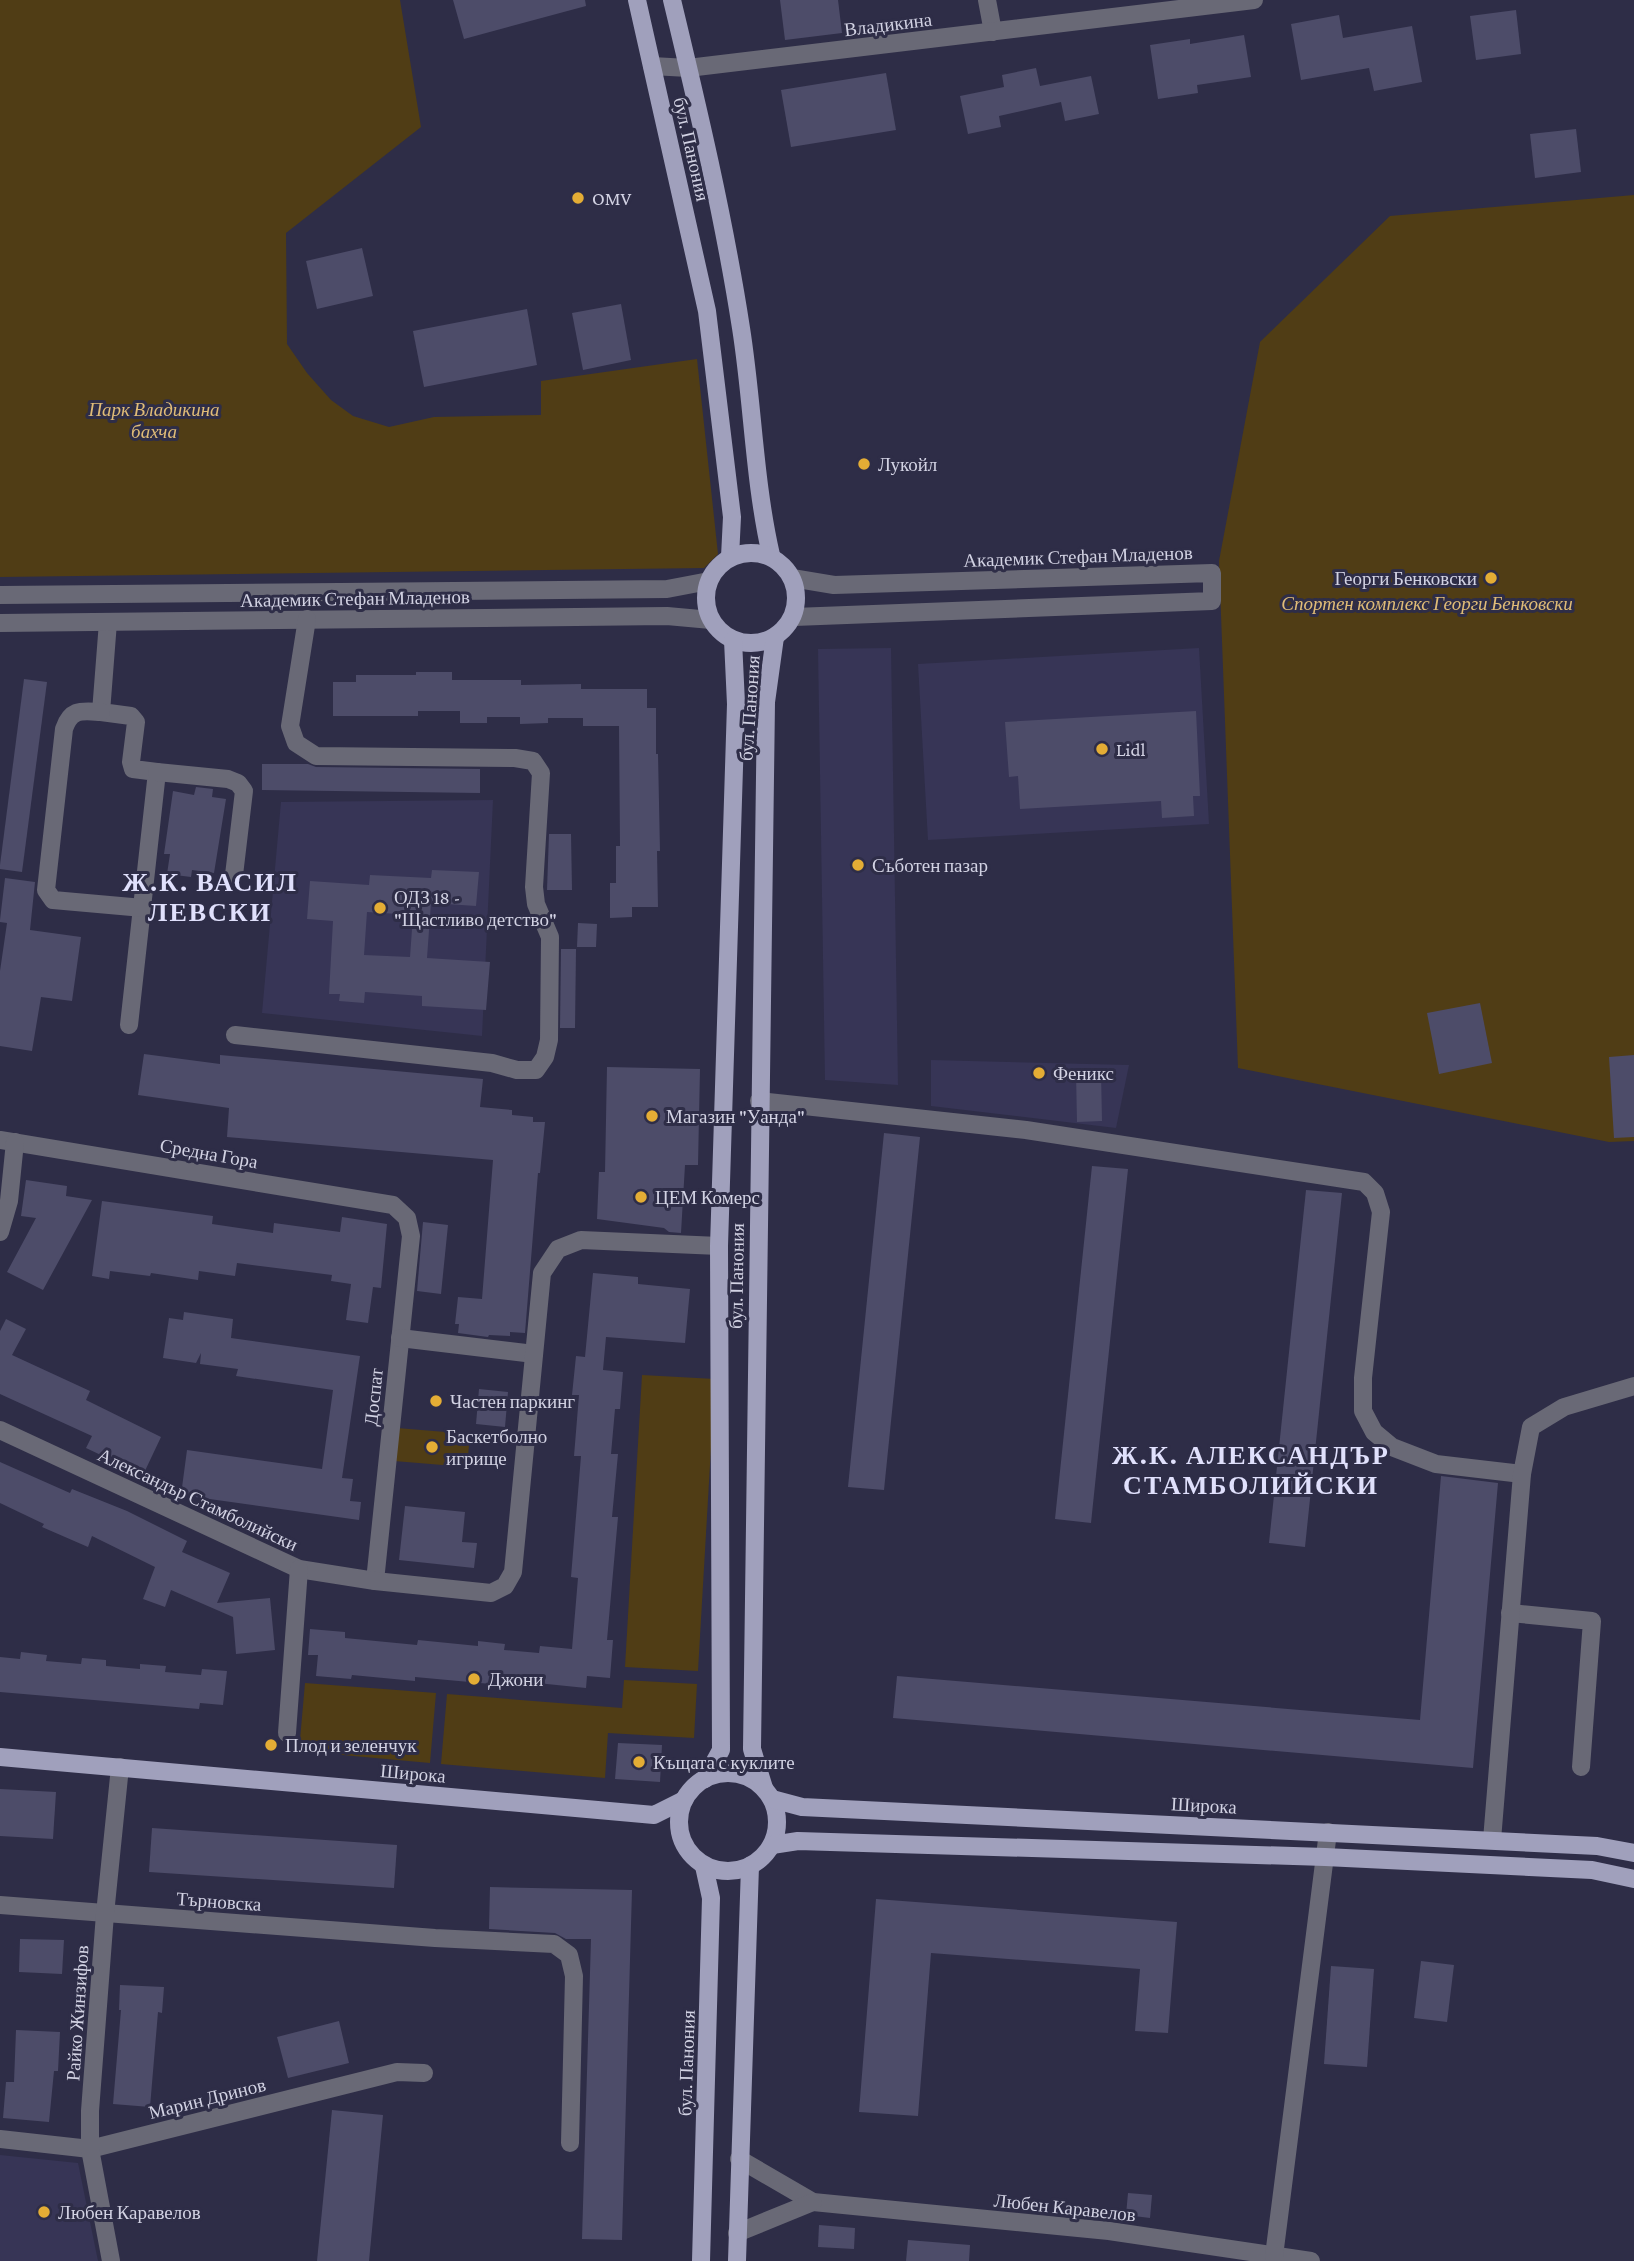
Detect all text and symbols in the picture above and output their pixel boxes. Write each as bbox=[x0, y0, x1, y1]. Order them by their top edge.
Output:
street label: Владикина bbox=[843, 9, 934, 40]
street label: бул. Панония bbox=[669, 95, 714, 203]
place label: OMV bbox=[592, 188, 632, 209]
marker: OMV bbox=[570, 190, 586, 206]
park label: Парк Владикина бахча bbox=[87, 399, 220, 442]
place label: Лукойл bbox=[878, 454, 938, 475]
marker: Лукойл bbox=[856, 456, 872, 472]
street label: Академик Стефан Младенов bbox=[963, 542, 1193, 571]
place label: Георги Бенковски bbox=[1335, 568, 1477, 589]
marker: Георги Бенковски bbox=[1483, 570, 1499, 586]
street label: Академик Стефан Младенов bbox=[240, 586, 470, 611]
park label: Спортен комплекс Георги Бенковски bbox=[1281, 593, 1573, 614]
street label: бул. Панония bbox=[735, 654, 764, 762]
place label: Lidl bbox=[1116, 739, 1145, 760]
marker: Lidl bbox=[1094, 741, 1110, 757]
place label: Съботен пазар bbox=[872, 855, 988, 876]
marker: Съботен пазар bbox=[850, 857, 866, 873]
district label: Ж.К. ВАСИЛ ЛЕВСКИ bbox=[122, 868, 298, 927]
place label: ОДЗ 18 - "Щастливо детство" bbox=[394, 887, 557, 930]
marker: ОДЗ 18 - "Щастливо детство" bbox=[372, 900, 388, 916]
place label: Феникс bbox=[1053, 1063, 1114, 1084]
marker: Феникс bbox=[1031, 1065, 1047, 1081]
place label: Магазин "Уанда" bbox=[666, 1106, 805, 1127]
marker: Магазин "Уанда" bbox=[644, 1108, 660, 1124]
street label: Средна Гора bbox=[158, 1135, 260, 1173]
place label: ЦЕМ Комерс bbox=[655, 1187, 760, 1208]
marker: ЦЕМ Комерс bbox=[633, 1189, 649, 1205]
street label: бул. Панония bbox=[725, 1223, 748, 1329]
street label: Доспат bbox=[360, 1367, 387, 1427]
place label: Частен паркинг bbox=[450, 1391, 575, 1412]
marker: Частен паркинг bbox=[428, 1393, 444, 1409]
place label: Баскетболно игрище bbox=[446, 1426, 547, 1469]
marker: Баскетболно игрище bbox=[424, 1439, 440, 1455]
district label: Ж.К. АЛЕКСАНДЪР СТАМБОЛИЙСКИ bbox=[1112, 1441, 1390, 1500]
street label: Александър Стамболийски bbox=[94, 1444, 301, 1555]
place label: Джони bbox=[488, 1669, 543, 1690]
marker: Джони bbox=[466, 1671, 482, 1687]
place label: Плод и зеленчук bbox=[285, 1735, 417, 1756]
marker: Плод и зеленчук bbox=[263, 1737, 279, 1753]
place label: Къщата с куклите bbox=[653, 1752, 795, 1773]
marker: Къщата с куклите bbox=[631, 1754, 647, 1770]
street label: Широка bbox=[379, 1760, 447, 1787]
street label: Широка bbox=[1171, 1793, 1238, 1818]
street label: Търновска bbox=[176, 1888, 263, 1915]
street label: Райко Жинзифов bbox=[62, 1944, 93, 2082]
street label: бул. Панония bbox=[674, 2009, 699, 2116]
street label: Марин Дринов bbox=[146, 2074, 268, 2123]
street label: Любен Каравелов bbox=[993, 2190, 1137, 2225]
place label: Любен Каравелов bbox=[58, 2202, 201, 2223]
marker: Любен Каравелов bbox=[36, 2204, 52, 2220]

